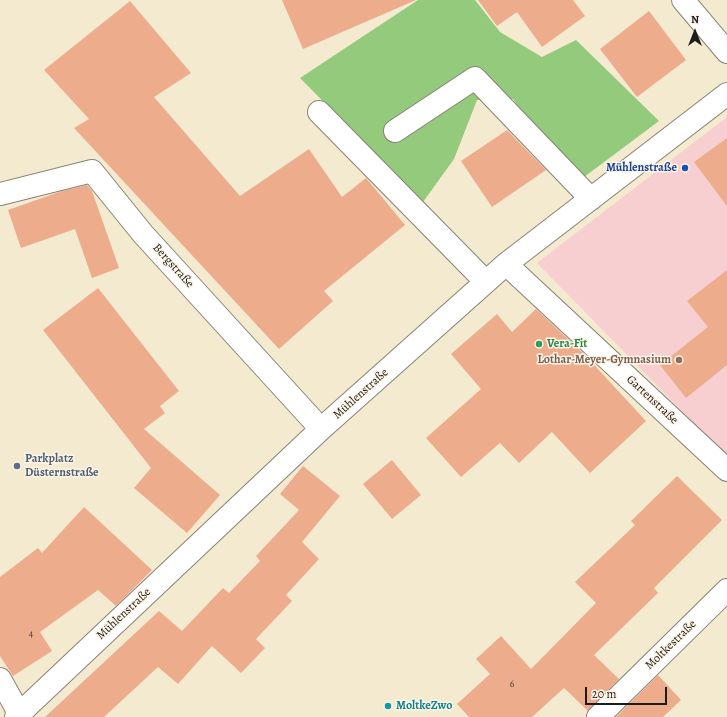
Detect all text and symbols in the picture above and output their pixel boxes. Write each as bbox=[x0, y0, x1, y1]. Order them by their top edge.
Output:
north arrow bbox=[675, 12, 715, 52]
text: N bbox=[691, 12, 699, 27]
place label: Mühlenstraße bbox=[606, 161, 677, 175]
marker: Mühlenstraße bbox=[680, 163, 690, 173]
street label: Bergstraße bbox=[149, 241, 197, 291]
place label: Vera-Fit bbox=[547, 337, 587, 351]
marker: Vera-Fit bbox=[534, 339, 544, 349]
place label: Lothar-Meyer-Gymnasium bbox=[537, 353, 671, 367]
marker: Lothar-Meyer-Gymnasium bbox=[674, 355, 684, 365]
street label: Mühlenstraße bbox=[331, 366, 391, 422]
street label: Gartenstraße bbox=[623, 372, 681, 428]
place label: Parkplatz Düsternstraße bbox=[25, 452, 99, 480]
marker: Parkplatz Düsternstraße bbox=[12, 461, 22, 471]
street label: Mühlenstraße bbox=[94, 585, 154, 643]
street label: Moltkestraße bbox=[643, 617, 699, 673]
house number: 4 bbox=[29, 629, 33, 641]
house number: 6 bbox=[510, 679, 514, 691]
scale bar bbox=[587, 679, 669, 705]
text: 20 m bbox=[592, 686, 616, 702]
place label: MoltkeZwo bbox=[396, 699, 452, 713]
marker: MoltkeZwo bbox=[383, 701, 393, 711]

